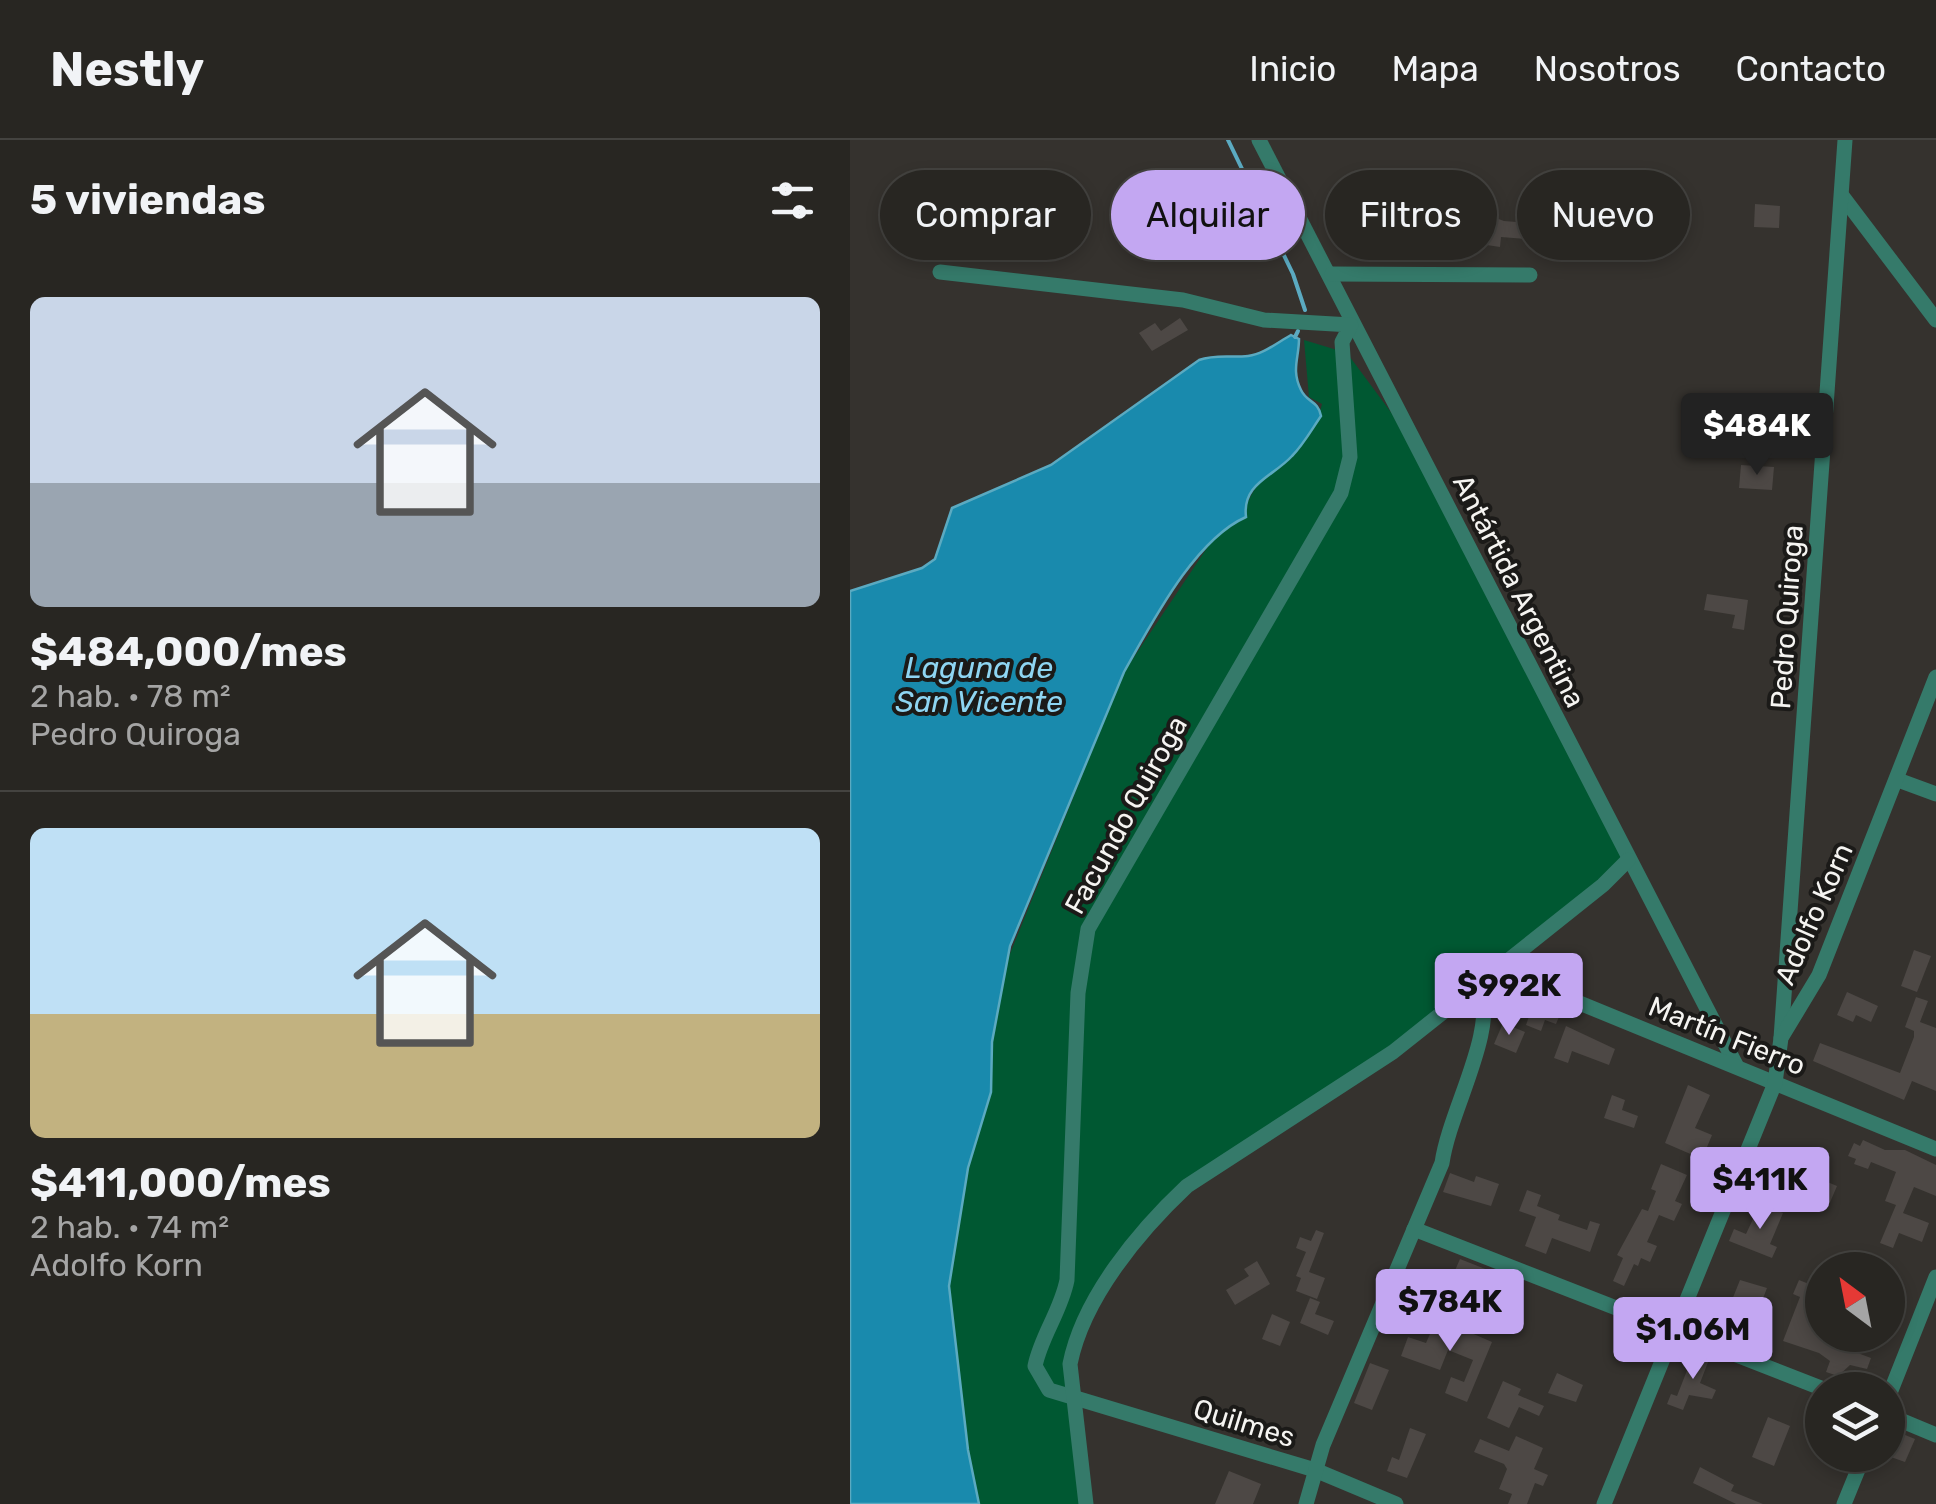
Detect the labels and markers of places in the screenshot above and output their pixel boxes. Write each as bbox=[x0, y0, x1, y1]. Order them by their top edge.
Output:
pin: $484K bbox=[1687, 393, 1827, 478]
pin: $992K bbox=[1439, 953, 1579, 1038]
pin: $411K bbox=[1690, 1147, 1830, 1232]
pin: $784K bbox=[1380, 1269, 1520, 1354]
pin: $1.06M bbox=[1612, 1297, 1774, 1382]

